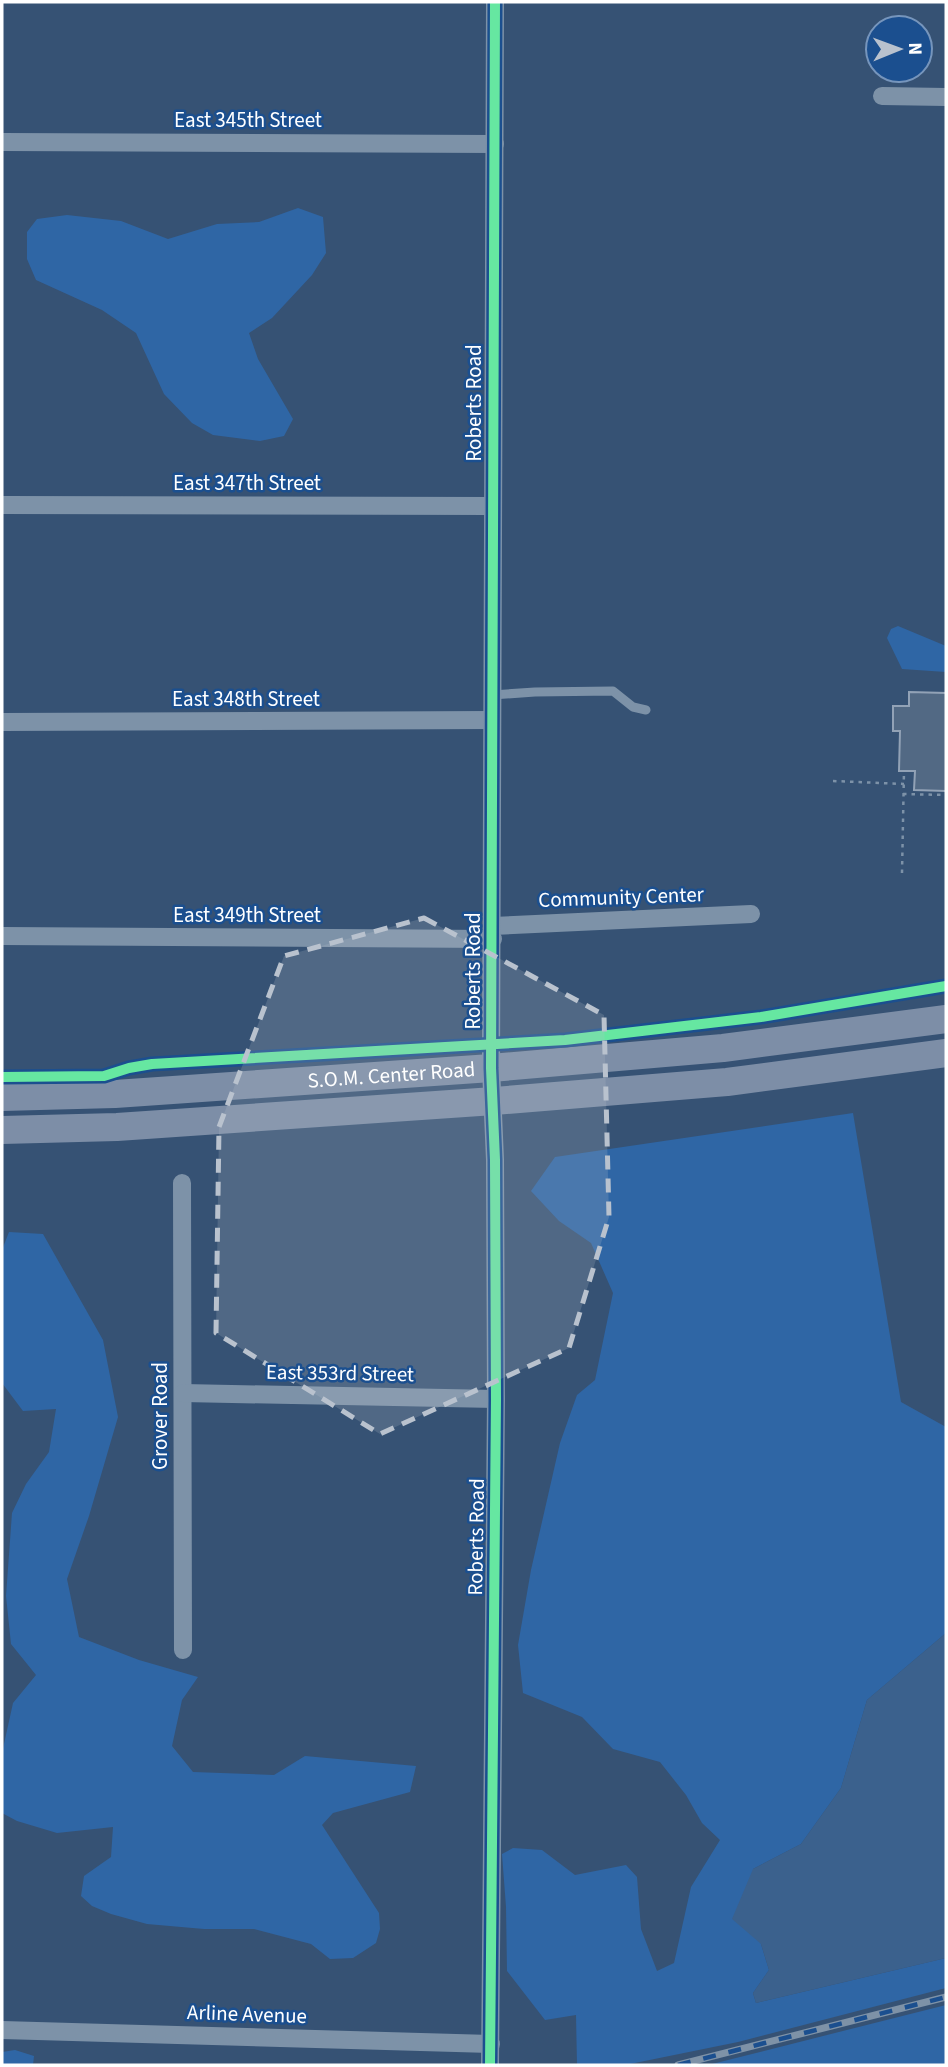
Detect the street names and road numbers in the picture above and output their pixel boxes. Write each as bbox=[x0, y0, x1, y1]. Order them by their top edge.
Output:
street label: East 345th Street bbox=[174, 105, 322, 135]
street label: Roberts Road bbox=[459, 344, 489, 462]
street label: East 347th Street bbox=[173, 468, 321, 498]
street label: East 348th Street bbox=[172, 684, 320, 714]
street label: Community Center bbox=[538, 879, 705, 915]
street label: East 349th Street bbox=[173, 900, 321, 930]
street label: Roberts Road bbox=[458, 912, 488, 1030]
street label: S.O.M. Center Road bbox=[306, 1054, 476, 1096]
street label: East 353rd Street bbox=[266, 1357, 414, 1389]
street label: Grover Road bbox=[145, 1362, 175, 1470]
street label: Roberts Road bbox=[460, 1478, 492, 1596]
street label: Arline Avenue bbox=[186, 1997, 308, 2031]

